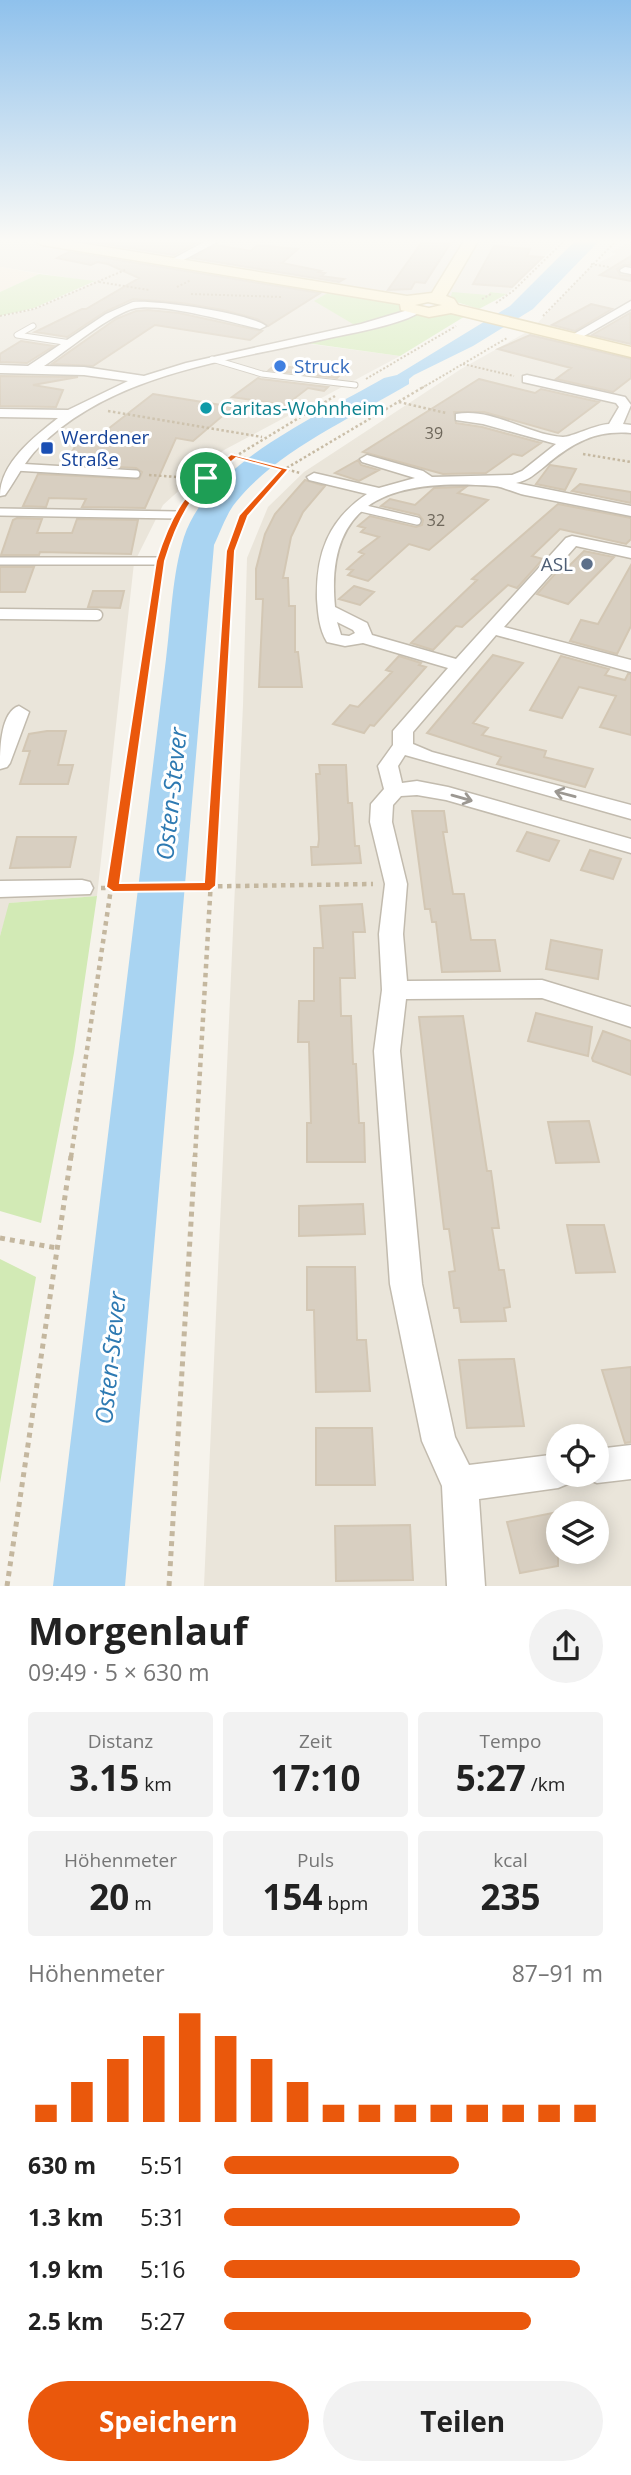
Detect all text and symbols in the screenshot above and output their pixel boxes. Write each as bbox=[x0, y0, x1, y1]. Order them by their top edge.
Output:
place label: Struck bbox=[294, 353, 350, 379]
marker: Struck bbox=[272, 358, 288, 374]
place label: Caritas-Wohnheim bbox=[220, 395, 385, 421]
marker: Caritas-Wohnheim bbox=[198, 400, 214, 416]
house number: 39 bbox=[425, 422, 443, 444]
place label: Werdener Straße bbox=[61, 424, 150, 472]
marker: Werdener Straße bbox=[39, 440, 55, 456]
pin bbox=[176, 448, 236, 508]
icon: arrive bbox=[187, 459, 225, 497]
house number: 32 bbox=[427, 509, 445, 531]
place label: ASL bbox=[541, 551, 573, 577]
marker: ASL bbox=[579, 556, 595, 572]
water label: Osten-Stever bbox=[147, 724, 194, 862]
one-way arrow bbox=[554, 787, 576, 800]
one-way arrow bbox=[450, 792, 472, 805]
water label: Osten-Stever bbox=[86, 1288, 133, 1426]
map controls bbox=[546, 1424, 609, 1564]
button: locate bbox=[546, 1424, 609, 1487]
button: layers bbox=[546, 1501, 609, 1564]
text: Morgenlauf bbox=[28, 1604, 248, 1656]
button: share bbox=[529, 1609, 603, 1683]
text: 09:49 · 5 × 630 m bbox=[28, 1656, 210, 1688]
text: Distanz bbox=[88, 1728, 153, 1754]
text: Zeit bbox=[299, 1728, 332, 1754]
text: Tempo bbox=[480, 1728, 541, 1754]
text: 3.15 bbox=[69, 1754, 139, 1801]
text: 17:10 bbox=[270, 1754, 361, 1801]
text: 5:27 bbox=[456, 1754, 526, 1801]
text: km bbox=[139, 1771, 172, 1797]
text: /km bbox=[526, 1771, 565, 1797]
text: Höhenmeter bbox=[64, 1847, 177, 1873]
text: Puls bbox=[297, 1847, 334, 1873]
text: kcal bbox=[493, 1847, 528, 1873]
text: 20 bbox=[89, 1873, 129, 1920]
text: 154 bbox=[263, 1873, 323, 1920]
text: 235 bbox=[480, 1873, 541, 1920]
text: m bbox=[129, 1890, 152, 1916]
text: bpm bbox=[323, 1890, 368, 1916]
text: Höhenmeter bbox=[28, 1957, 165, 1989]
text: 87–91 m bbox=[512, 1957, 603, 1989]
text: 630 m bbox=[28, 2149, 96, 2181]
text: 5:51 bbox=[140, 2149, 186, 2181]
text: 1.3 km bbox=[28, 2201, 104, 2233]
text: 5:31 bbox=[140, 2201, 186, 2233]
text: 1.9 km bbox=[28, 2253, 104, 2285]
text: 5:16 bbox=[140, 2253, 186, 2285]
text: 2.5 km bbox=[28, 2305, 104, 2337]
text: 5:27 bbox=[140, 2305, 186, 2337]
button: Speichern bbox=[28, 2381, 309, 2461]
button: Teilen bbox=[323, 2381, 603, 2461]

